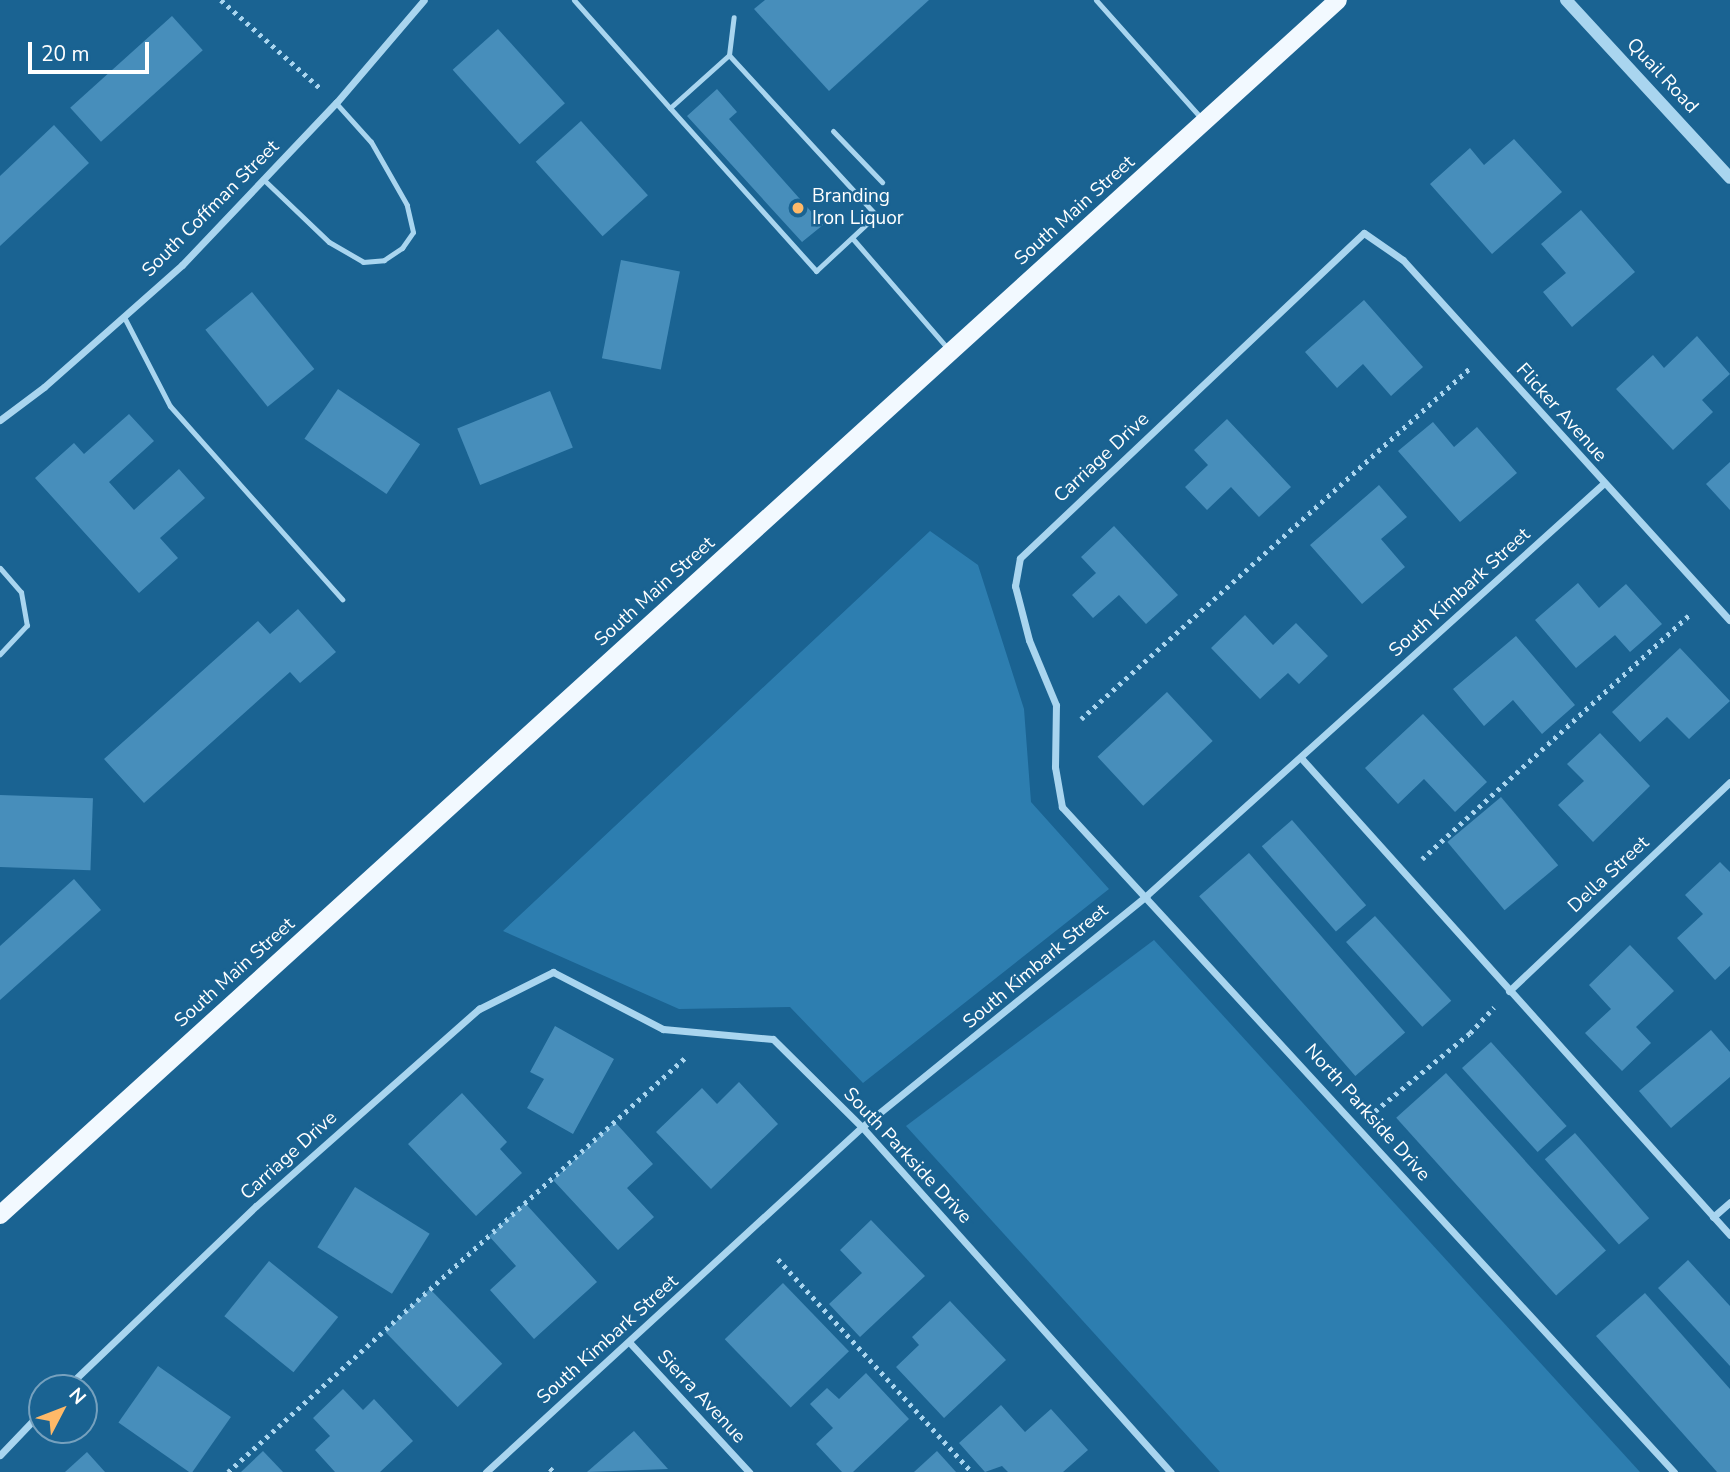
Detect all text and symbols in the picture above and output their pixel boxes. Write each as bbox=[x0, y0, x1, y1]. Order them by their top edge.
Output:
scale bar bbox=[32, 28, 152, 72]
street label: Quail Road bbox=[1621, 34, 1703, 118]
text: 20 m bbox=[41, 40, 90, 68]
street label: South Coffman Street bbox=[138, 136, 284, 282]
street label: South Main Street bbox=[1010, 151, 1140, 271]
place label: Branding Iron Liquor bbox=[812, 186, 904, 230]
marker: Branding Iron Liquor bbox=[790, 200, 806, 216]
street label: Flicker Avenue bbox=[1511, 359, 1611, 467]
street label: Carriage Drive bbox=[1050, 408, 1154, 508]
street label: South Kimbark Street bbox=[1385, 524, 1535, 662]
street label: South Main Street bbox=[590, 532, 720, 652]
street label: Della Street bbox=[1564, 832, 1654, 918]
street label: South Kimbark Street bbox=[959, 900, 1113, 1034]
street label: South Main Street bbox=[170, 913, 300, 1033]
street label: North Parkside Drive bbox=[1299, 1040, 1435, 1186]
street label: South Parkside Drive bbox=[838, 1083, 976, 1229]
street label: Carriage Drive bbox=[236, 1107, 342, 1205]
street label: South Kimbark Street bbox=[533, 1271, 683, 1409]
street label: Sierra Avenue bbox=[652, 1346, 750, 1448]
north arrow bbox=[28, 1374, 98, 1444]
text: N bbox=[63, 1382, 92, 1410]

